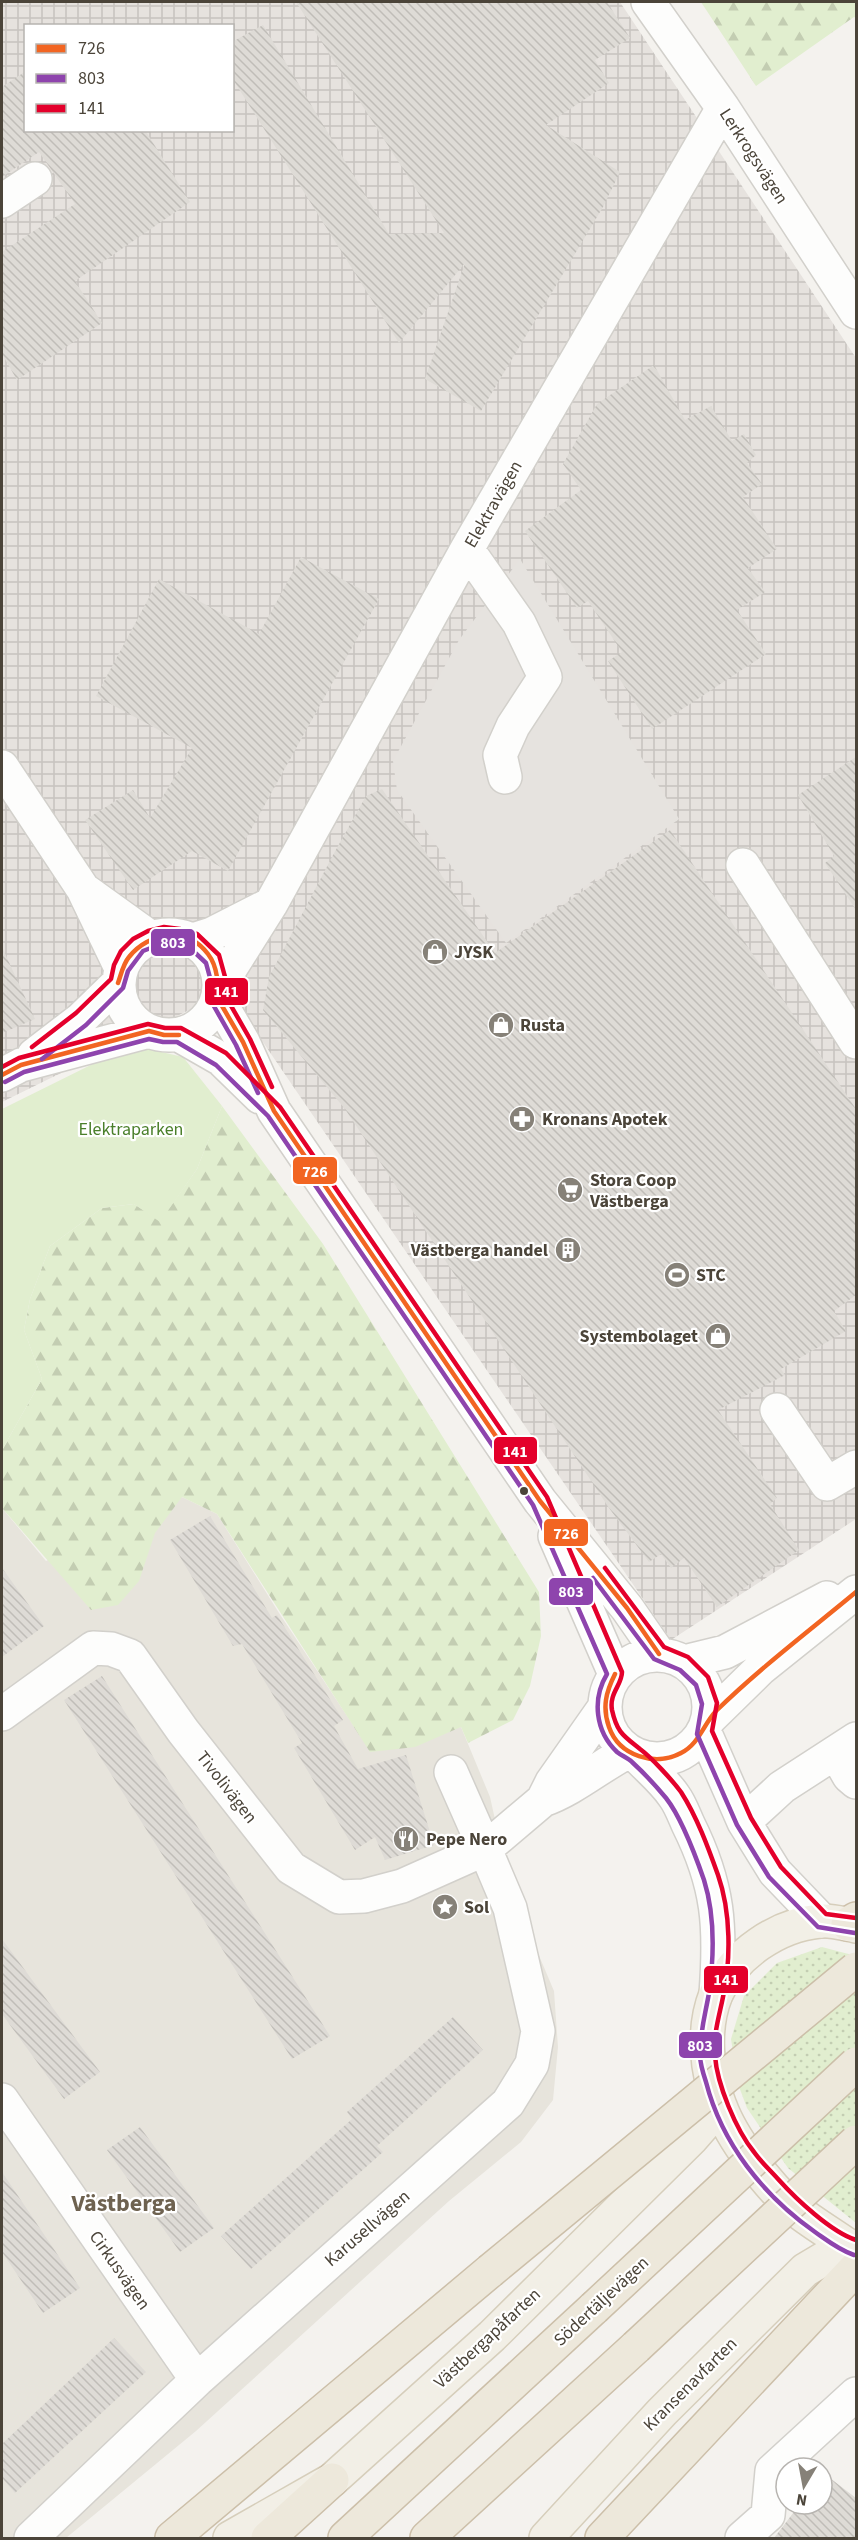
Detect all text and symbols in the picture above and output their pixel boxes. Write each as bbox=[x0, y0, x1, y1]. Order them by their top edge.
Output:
legend bbox=[24, 24, 234, 132]
text: 726 bbox=[78, 36, 105, 61]
text: 803 bbox=[78, 66, 105, 91]
text: 141 bbox=[78, 96, 105, 121]
street label: Lerkrogsvägen bbox=[713, 103, 794, 209]
street label: Elektravägen bbox=[458, 456, 529, 553]
line badge: 803 bbox=[150, 928, 196, 957]
text: 803 bbox=[160, 932, 186, 954]
shop icon: JYSK bbox=[420, 937, 450, 967]
place label: JYSK bbox=[454, 940, 494, 965]
line badge: 141 bbox=[204, 977, 249, 1006]
text: 141 bbox=[213, 981, 239, 1003]
shop icon: Rusta bbox=[486, 1010, 516, 1040]
place label: Rusta bbox=[520, 1013, 565, 1038]
pharmacy icon: Kronans Apotek bbox=[507, 1104, 537, 1134]
place label: Kronans Apotek bbox=[542, 1107, 668, 1132]
park label: Elektraparken bbox=[79, 1117, 183, 1142]
line badge: 726 bbox=[292, 1156, 338, 1185]
text: 726 bbox=[302, 1161, 328, 1183]
place label: Stora Coop Västberga bbox=[589, 1168, 677, 1214]
supermarket icon: Stora Coop Västberga bbox=[555, 1175, 585, 1205]
building icon: Västberga handel bbox=[553, 1235, 583, 1265]
place label: Västberga handel bbox=[410, 1238, 548, 1263]
sports icon: STC bbox=[662, 1260, 692, 1290]
place label: STC bbox=[696, 1263, 726, 1288]
shop icon: Systembolaget bbox=[703, 1321, 733, 1351]
place label: Systembolaget bbox=[579, 1324, 698, 1349]
line badge: 141 bbox=[493, 1436, 538, 1465]
text: 141 bbox=[502, 1441, 528, 1463]
unlabelled marker bbox=[518, 1485, 530, 1497]
line badge: 726 bbox=[543, 1518, 589, 1547]
text: 726 bbox=[553, 1523, 579, 1545]
line badge: 803 bbox=[548, 1577, 594, 1606]
text: 803 bbox=[558, 1581, 584, 1603]
street label: Tivolivägen bbox=[190, 1746, 263, 1829]
restaurant icon: Pepe Nero bbox=[391, 1824, 421, 1854]
place label: Pepe Nero bbox=[426, 1827, 507, 1852]
place icon: Sol bbox=[430, 1892, 460, 1922]
place label: Sol bbox=[464, 1895, 489, 1920]
line badge: 141 bbox=[703, 1965, 749, 1994]
text: 141 bbox=[713, 1969, 739, 1991]
line badge: 803 bbox=[678, 2031, 723, 2059]
text: 803 bbox=[687, 2035, 713, 2057]
street label: Karusellvägen bbox=[319, 2184, 415, 2273]
district label: Västberga bbox=[71, 2186, 177, 2221]
street label: Cirkusvägen bbox=[83, 2226, 156, 2315]
street label: Södertäljevägen bbox=[548, 2251, 655, 2352]
street label: Västbergapåfarten bbox=[428, 2282, 546, 2394]
street label: Kransenavfarten bbox=[638, 2332, 743, 2437]
north arrow bbox=[774, 2456, 834, 2516]
text: N bbox=[794, 2488, 809, 2512]

